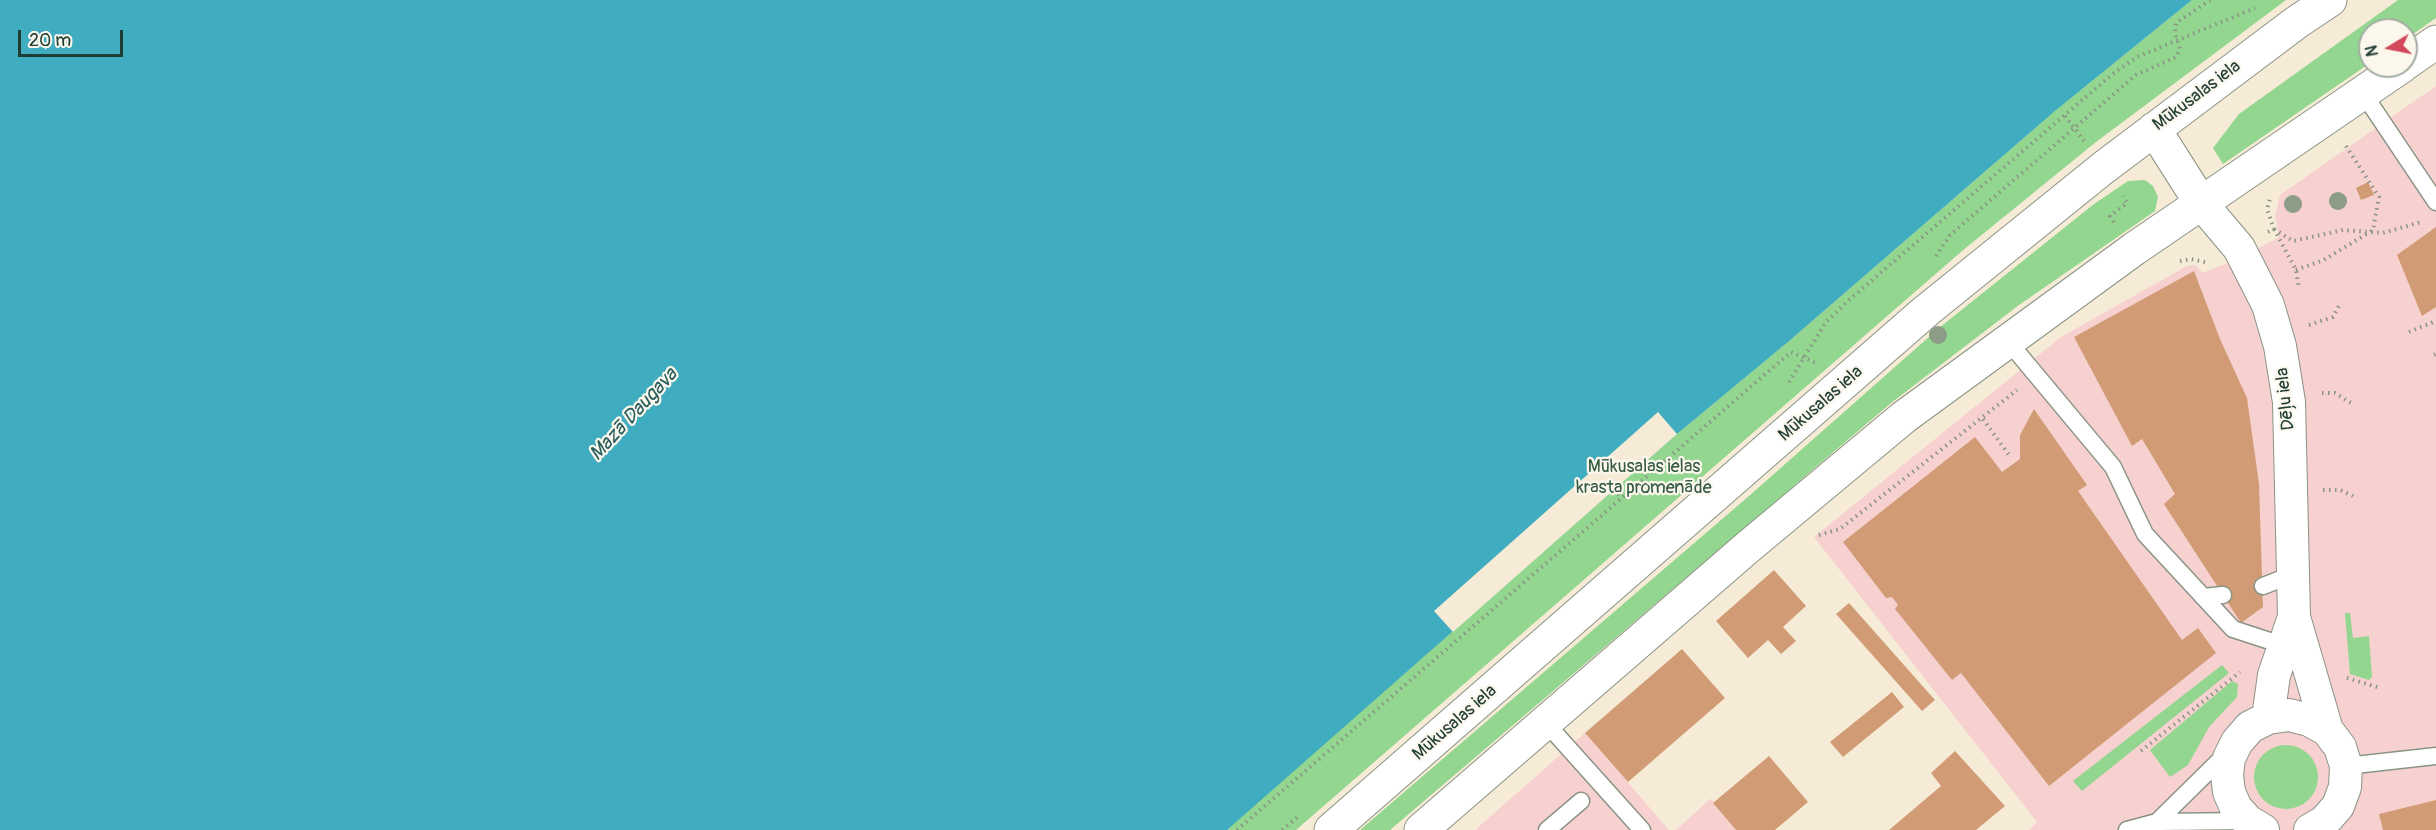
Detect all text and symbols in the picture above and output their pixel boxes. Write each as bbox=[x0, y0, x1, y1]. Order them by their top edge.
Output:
scale bar bbox=[21, 18, 126, 56]
north arrow bbox=[2358, 18, 2418, 78]
text: 20 m bbox=[29, 29, 71, 52]
text: N bbox=[2361, 44, 2383, 58]
street label: Mūkusalas iela bbox=[2149, 56, 2245, 136]
street label: Mūkusalas iela bbox=[1774, 362, 1868, 446]
water label: Mazā Daugava bbox=[585, 364, 683, 466]
street label: Dēļu iela bbox=[2272, 367, 2300, 431]
park label: Mūkusalas ielas krasta promenāde bbox=[1576, 456, 1712, 498]
street label: Mūkusalas iela bbox=[1408, 681, 1502, 765]

